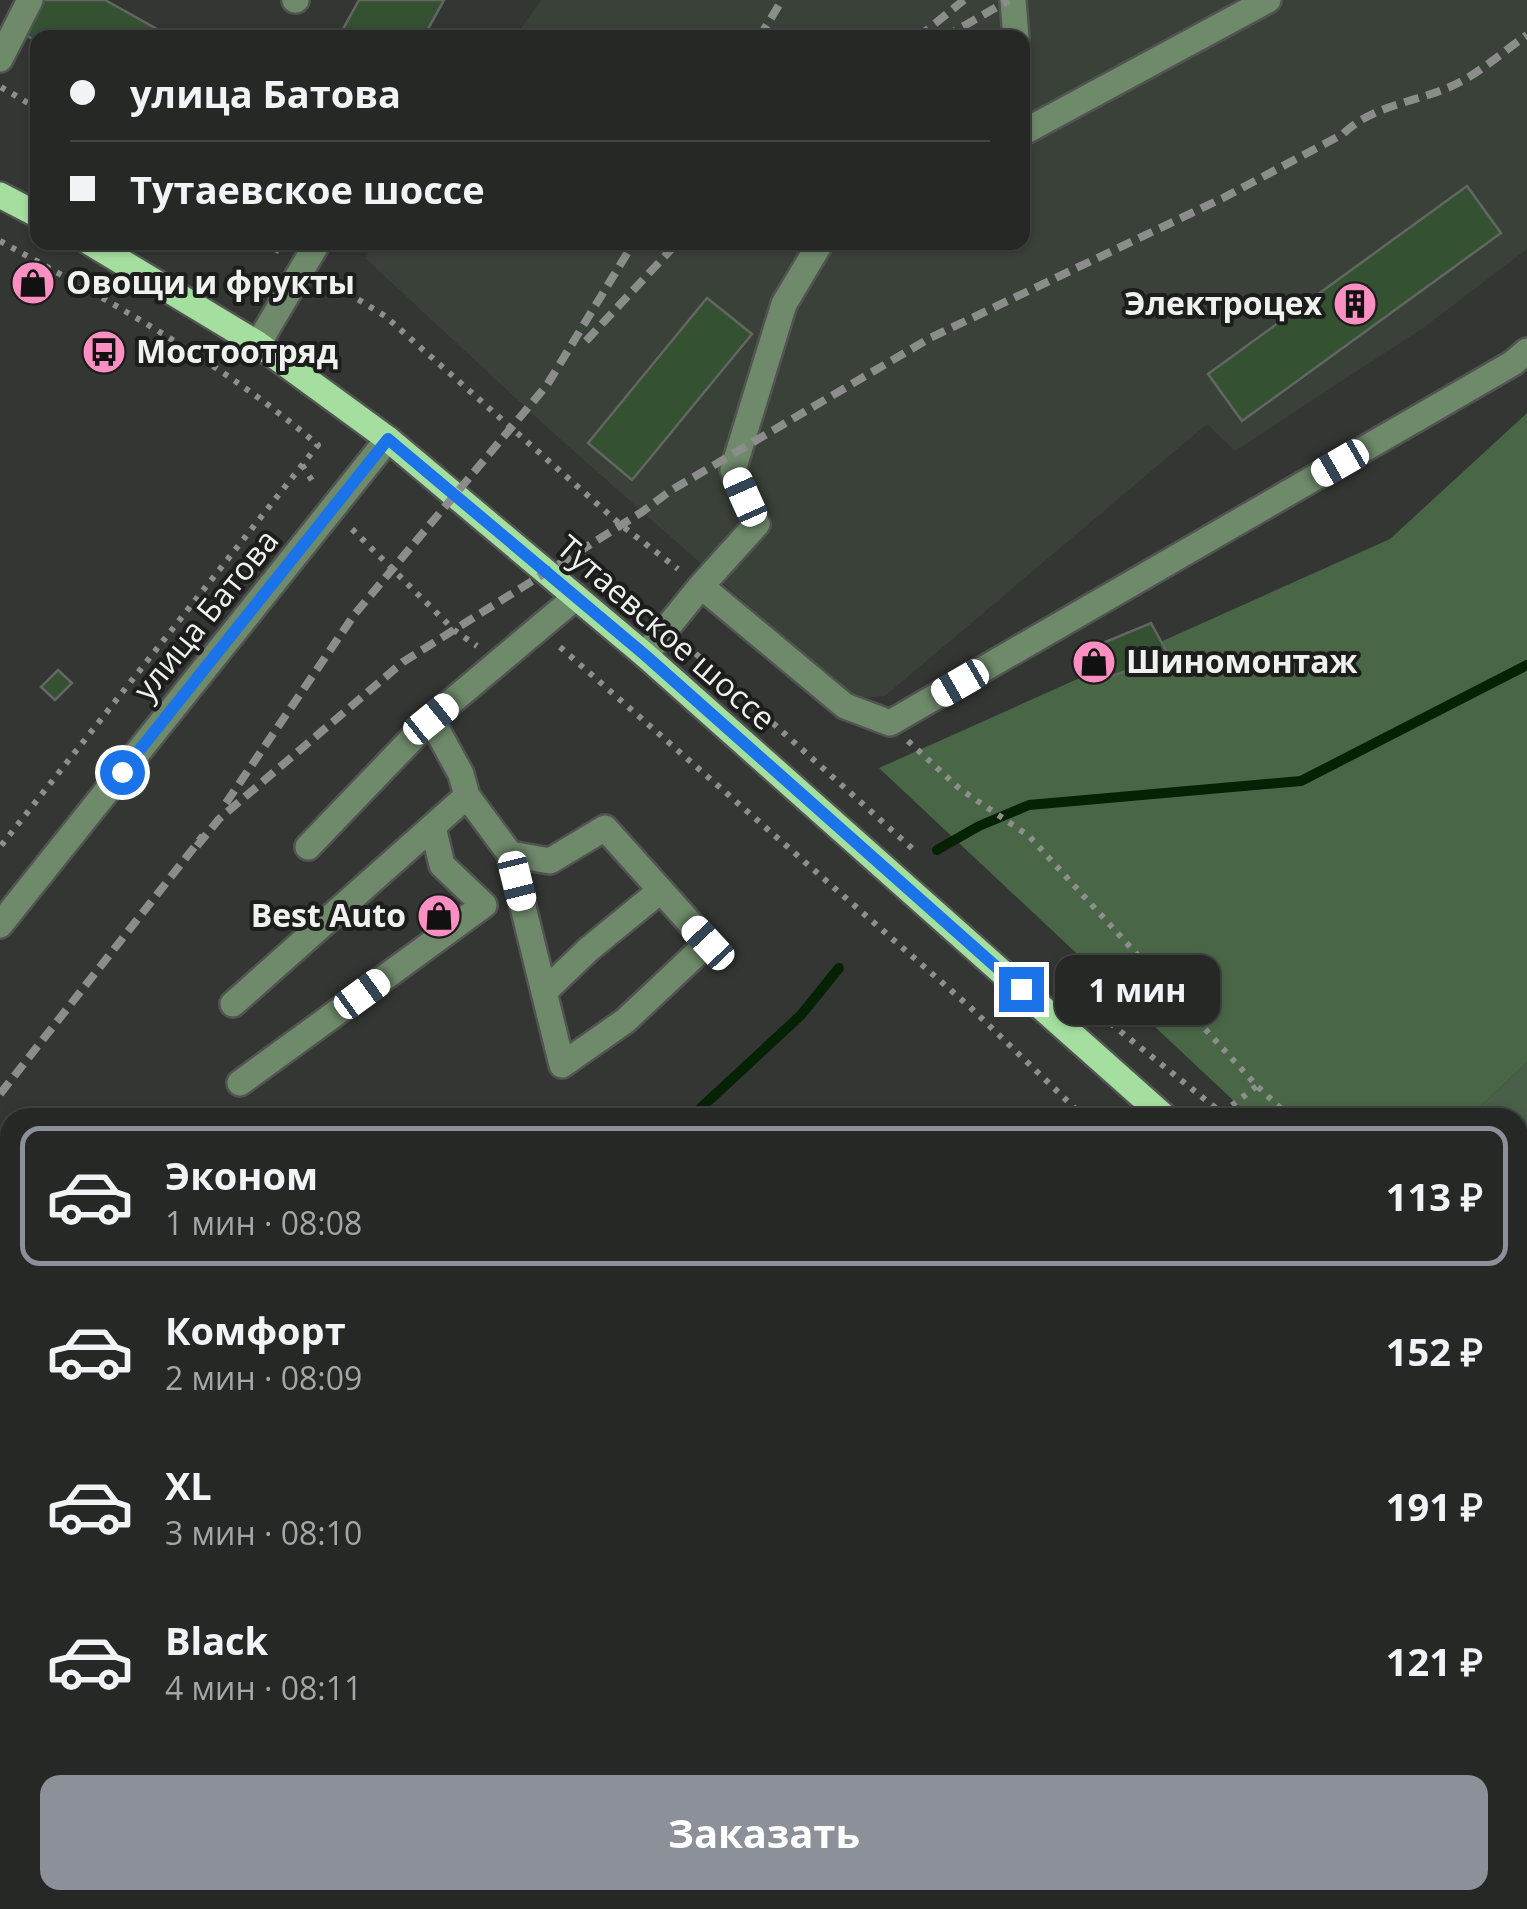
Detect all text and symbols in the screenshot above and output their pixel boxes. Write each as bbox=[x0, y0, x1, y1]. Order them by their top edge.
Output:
text: улица Батова bbox=[130, 67, 401, 119]
text: Тутаевское шоссе bbox=[130, 163, 485, 215]
shop icon: Овощи и фрукты bbox=[10, 260, 56, 306]
place label: Овощи и фрукты bbox=[66, 260, 355, 303]
place label: Электроцех bbox=[1124, 281, 1323, 324]
building icon: Электроцех bbox=[1332, 281, 1378, 327]
bus stop icon: Мостоотряд bbox=[81, 329, 127, 375]
place label: Мостоотряд bbox=[136, 329, 338, 372]
car bbox=[1307, 435, 1373, 491]
car bbox=[719, 463, 771, 531]
street label: улица Батова bbox=[122, 519, 287, 709]
street label: Тутаевское шоссе bbox=[549, 525, 785, 739]
shop icon: Шиномонтаж bbox=[1071, 639, 1117, 685]
place label: Шиномонтаж bbox=[1126, 639, 1358, 682]
car bbox=[927, 655, 993, 711]
car bbox=[398, 688, 464, 750]
route start bbox=[100, 750, 145, 795]
car bbox=[495, 848, 539, 914]
place label: Best Auto bbox=[251, 893, 406, 936]
shop icon: Best Auto bbox=[416, 893, 462, 939]
car bbox=[677, 911, 739, 975]
callout: 1 мин bbox=[1056, 954, 1221, 1024]
car bbox=[329, 964, 395, 1024]
route end bbox=[999, 967, 1044, 1012]
text: 1 мин bbox=[1089, 968, 1186, 1011]
text: Эконом bbox=[165, 1149, 318, 1201]
icon: car bbox=[45, 1151, 135, 1241]
text: 113 ₽ bbox=[1386, 1170, 1483, 1222]
text: 1 мин · 08:08 bbox=[165, 1201, 362, 1244]
text: Комфорт bbox=[165, 1304, 346, 1356]
icon: car bbox=[45, 1306, 135, 1396]
text: 152 ₽ bbox=[1386, 1325, 1483, 1377]
text: 2 мин · 08:09 bbox=[165, 1356, 362, 1399]
text: XL bbox=[165, 1459, 212, 1511]
icon: car bbox=[45, 1461, 135, 1551]
text: 191 ₽ bbox=[1386, 1480, 1483, 1532]
text: 3 мин · 08:10 bbox=[165, 1511, 362, 1554]
text: Black bbox=[165, 1614, 268, 1666]
icon: car bbox=[45, 1616, 135, 1706]
text: 121 ₽ bbox=[1386, 1635, 1483, 1687]
text: 4 мин · 08:11 bbox=[165, 1666, 362, 1709]
button: Заказать bbox=[40, 1775, 1488, 1890]

